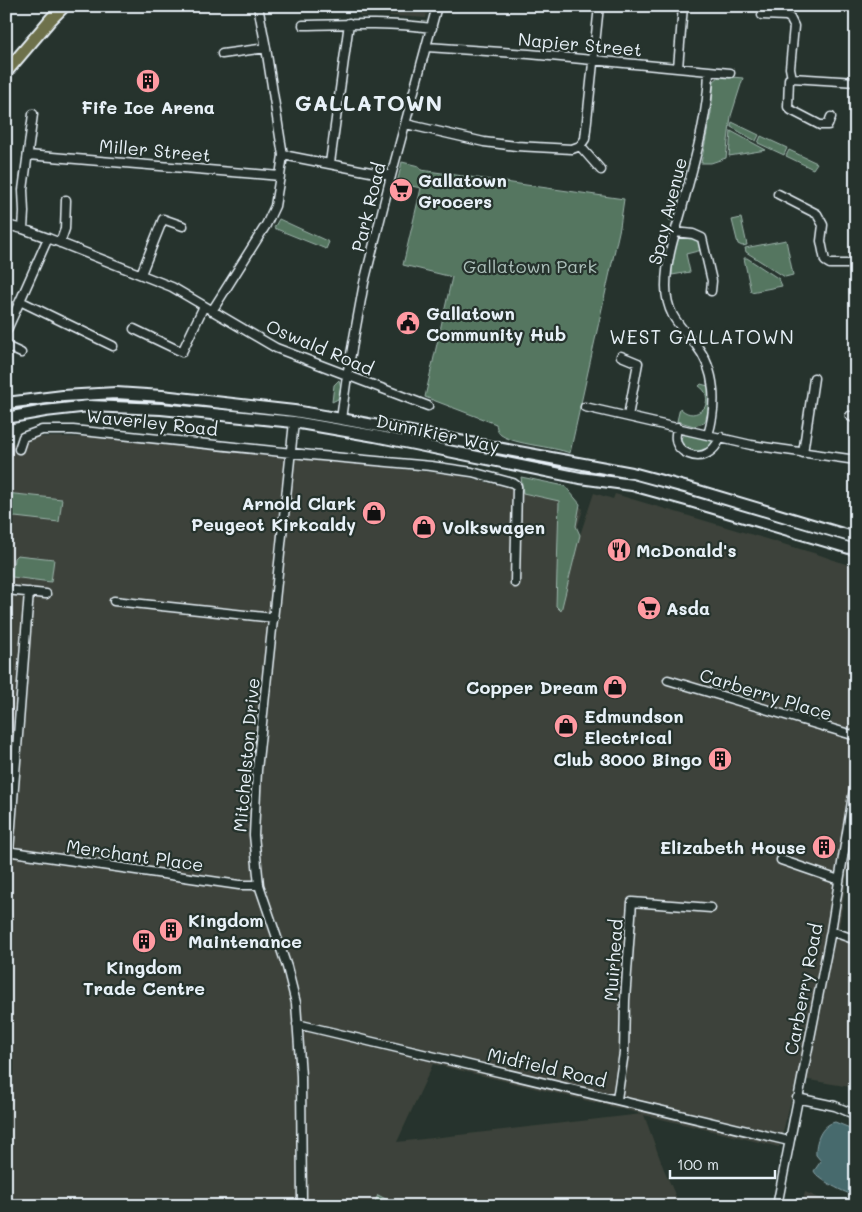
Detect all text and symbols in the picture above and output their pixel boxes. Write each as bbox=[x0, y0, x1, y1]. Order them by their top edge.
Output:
street label: Napier Street bbox=[517, 27, 643, 61]
building icon: Fife Ice Arena bbox=[135, 68, 161, 94]
district label: GALLATOWN bbox=[295, 88, 443, 117]
place label: Fife Ice Arena bbox=[81, 95, 215, 119]
street label: Miller Street bbox=[98, 133, 212, 167]
street label: Spay Avenue bbox=[642, 155, 692, 267]
street label: Park Road bbox=[345, 160, 391, 254]
place label: Gallatown Grocers bbox=[418, 168, 507, 213]
supermarket icon: Gallatown Grocers bbox=[388, 177, 414, 203]
park label: Gallatown Park bbox=[463, 254, 597, 278]
place label: Gallatown Community Hub bbox=[426, 301, 566, 346]
public building icon: Gallatown Community Hub bbox=[395, 310, 421, 336]
street label: Oswald Road bbox=[263, 314, 377, 380]
district label: WEST GALLATOWN bbox=[609, 324, 795, 349]
street label: Waverley Road bbox=[85, 403, 219, 441]
street label: Dunnikier Way bbox=[374, 408, 502, 458]
place label: Arnold Clark Peugeot Kirkcaldy bbox=[191, 491, 356, 536]
shop icon: Arnold Clark Peugeot Kirkcaldy bbox=[361, 500, 387, 526]
shop icon: Volkswagen bbox=[411, 514, 437, 540]
place label: Volkswagen bbox=[442, 515, 545, 539]
restaurant icon: McDonald's bbox=[606, 537, 632, 563]
place label: McDonald's bbox=[636, 538, 737, 562]
supermarket icon: Asda bbox=[636, 595, 662, 621]
place label: Asda bbox=[666, 596, 710, 620]
street label: Carberry Place bbox=[697, 662, 835, 726]
shop icon: Copper Dream bbox=[602, 674, 628, 700]
place label: Copper Dream bbox=[466, 675, 598, 699]
street label: Mitchelston Drive bbox=[227, 677, 265, 833]
place label: Edmundson Electrical bbox=[584, 704, 684, 749]
shop icon: Edmundson Electrical bbox=[553, 713, 579, 739]
building icon: Club 3000 Bingo bbox=[707, 746, 733, 772]
place label: Club 3000 Bingo bbox=[553, 747, 702, 771]
street label: Merchant Place bbox=[65, 833, 205, 877]
building icon: Elizabeth House bbox=[811, 834, 837, 860]
place label: Elizabeth House bbox=[660, 835, 806, 859]
place label: Kingdom Maintenance bbox=[188, 908, 302, 953]
building icon: Kingdom Maintenance bbox=[158, 917, 184, 943]
street label: Muirhead bbox=[598, 918, 628, 1002]
street label: Carberry Road bbox=[778, 921, 828, 1057]
building icon: Kingdom Trade Centre bbox=[131, 928, 157, 954]
place label: Kingdom Trade Centre bbox=[83, 955, 205, 1000]
street label: Midfield Road bbox=[485, 1042, 609, 1092]
scale bar bbox=[670, 1147, 774, 1179]
text: 100 m bbox=[677, 1154, 719, 1174]

